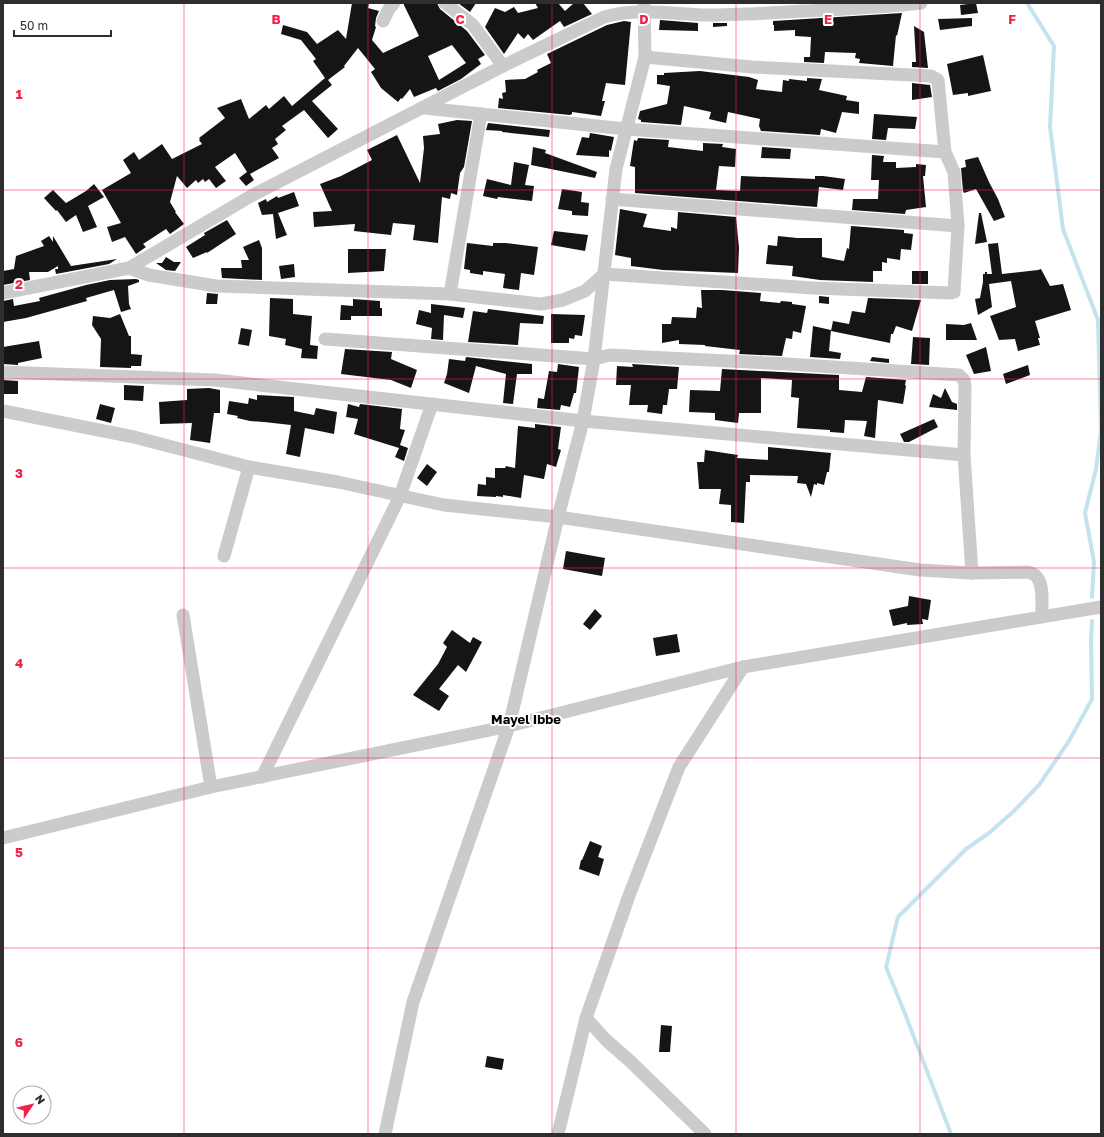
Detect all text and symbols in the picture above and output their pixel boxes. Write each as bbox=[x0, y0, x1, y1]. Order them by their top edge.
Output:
text: B bbox=[271, 11, 281, 27]
text: C bbox=[455, 11, 465, 27]
text: D bbox=[639, 11, 649, 27]
text: E bbox=[824, 11, 832, 27]
text: F bbox=[1008, 11, 1016, 27]
scale bar bbox=[14, 12, 111, 38]
text: 50 m bbox=[20, 18, 48, 33]
text: 1 bbox=[16, 86, 23, 102]
text: 2 bbox=[15, 276, 23, 292]
text: 3 bbox=[15, 465, 23, 481]
text: 4 bbox=[15, 655, 23, 671]
district label: Mayel Ibbe bbox=[491, 711, 561, 727]
text: 5 bbox=[15, 844, 23, 860]
text: 6 bbox=[15, 1034, 23, 1050]
north arrow bbox=[12, 1085, 52, 1125]
text: N bbox=[33, 1092, 48, 1106]

